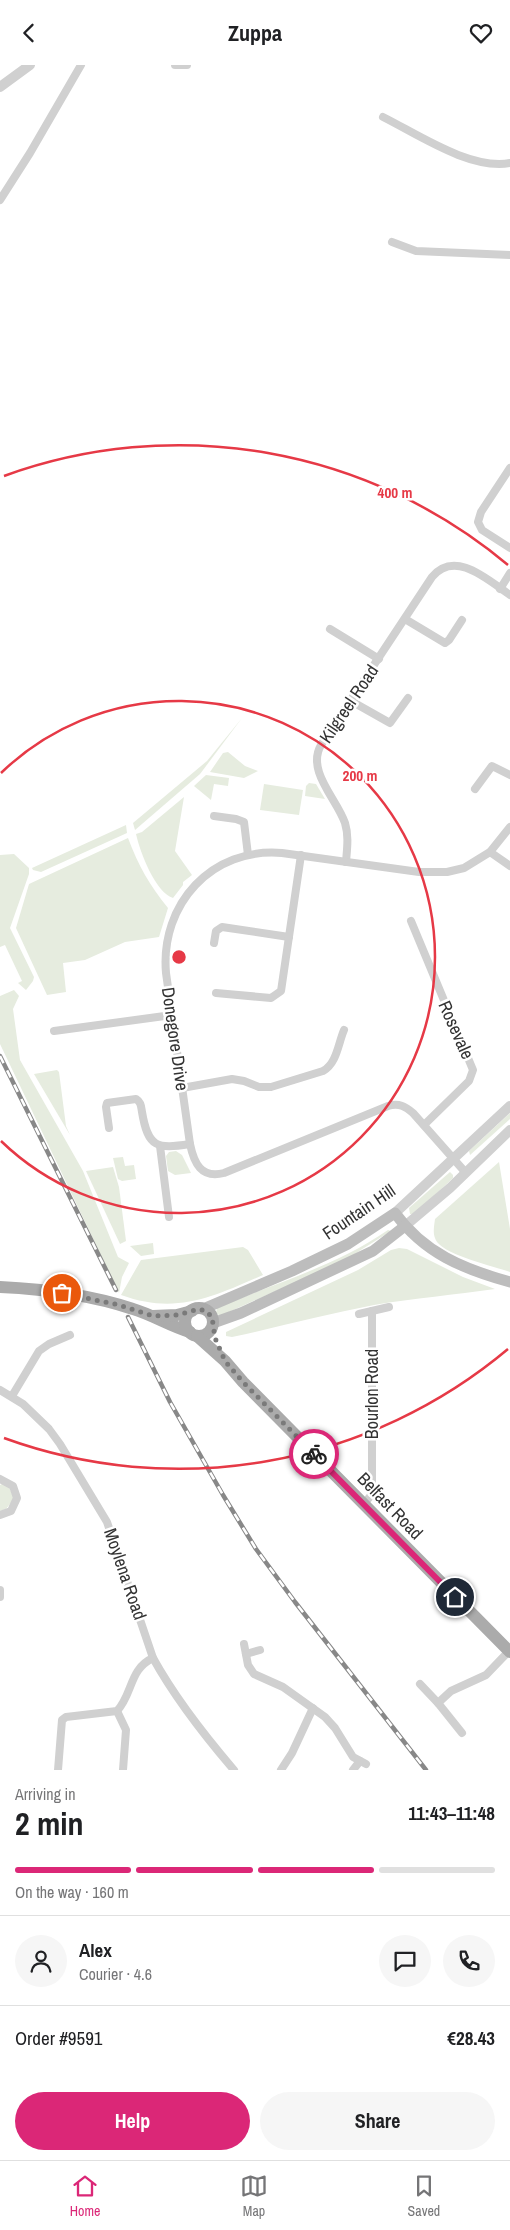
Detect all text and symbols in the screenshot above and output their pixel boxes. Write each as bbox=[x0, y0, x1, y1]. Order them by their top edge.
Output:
text: Zuppa bbox=[228, 18, 282, 48]
icon: back bbox=[15, 19, 43, 47]
icon: heart bbox=[467, 19, 495, 47]
text: 400 m bbox=[378, 482, 412, 503]
street label: Kilgreel Road bbox=[313, 660, 384, 748]
text: 200 m bbox=[343, 765, 377, 786]
centre of rings bbox=[170, 948, 188, 966]
street label: Donegore Drive bbox=[156, 986, 195, 1092]
street label: Rosevale bbox=[433, 997, 480, 1063]
street label: Fountain Hill bbox=[317, 1178, 400, 1245]
pin bbox=[41, 1272, 83, 1314]
icon: bag bbox=[48, 1279, 76, 1307]
street label: Bourlon Road bbox=[359, 1349, 384, 1439]
courier bbox=[289, 1429, 339, 1479]
icon: bike bbox=[300, 1440, 328, 1468]
street label: Belfast Road bbox=[352, 1467, 429, 1545]
street label: Moylena Road bbox=[98, 1525, 153, 1623]
pin bbox=[434, 1576, 476, 1618]
icon: home bbox=[441, 1583, 469, 1611]
text: Arriving in bbox=[15, 1783, 76, 1805]
text: 11:43–11:48 bbox=[408, 1800, 495, 1826]
text: 2 min bbox=[15, 1802, 84, 1845]
text: On the way · 160 m bbox=[15, 1881, 129, 1903]
button: person bbox=[15, 1935, 67, 1987]
button: chat bbox=[379, 1935, 431, 1987]
button: phone bbox=[443, 1935, 495, 1987]
text: Alex bbox=[79, 1937, 112, 1963]
text: Courier · 4.6 bbox=[79, 1963, 152, 1985]
text: Order #9591 bbox=[15, 2025, 102, 2051]
text: €28.43 bbox=[447, 2025, 495, 2051]
button: Help bbox=[15, 2092, 250, 2150]
button: Share bbox=[260, 2092, 495, 2150]
tab: Home bbox=[70, 2172, 100, 2220]
tab: Map bbox=[240, 2172, 268, 2220]
tab: Saved bbox=[408, 2172, 440, 2220]

